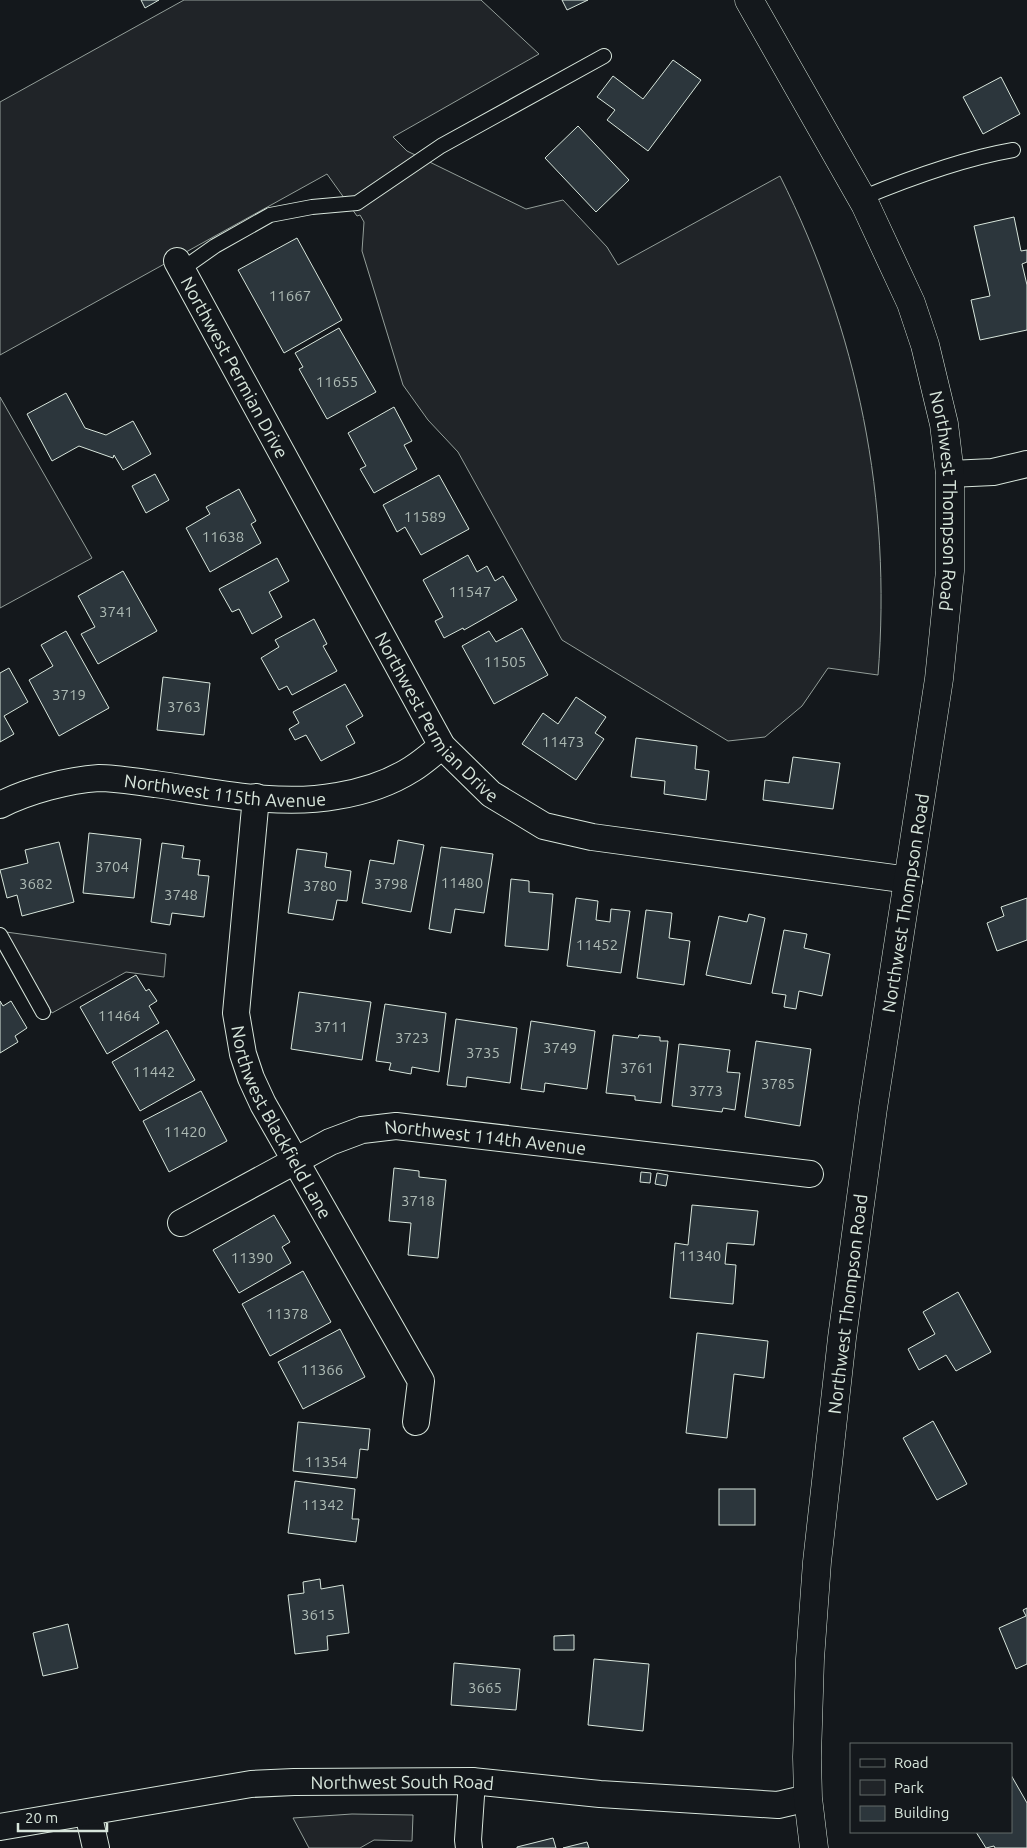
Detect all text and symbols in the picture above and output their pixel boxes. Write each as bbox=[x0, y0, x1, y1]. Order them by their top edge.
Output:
street label: Northwest Permian Drive bbox=[177, 273, 293, 461]
house number: 11667 bbox=[269, 287, 311, 304]
house number: 11655 bbox=[316, 373, 358, 390]
street label: Northwest Thompson Road bbox=[926, 388, 960, 612]
house number: 11589 bbox=[404, 508, 446, 525]
house number: 11638 bbox=[202, 528, 244, 545]
house number: 11547 bbox=[449, 583, 491, 600]
house number: 3741 bbox=[99, 603, 133, 620]
street label: Northwest Permian Drive bbox=[372, 628, 502, 806]
house number: 11505 bbox=[484, 653, 526, 670]
house number: 3719 bbox=[52, 686, 86, 703]
house number: 3763 bbox=[167, 698, 201, 715]
house number: 11473 bbox=[542, 733, 584, 750]
street label: Northwest 115th Avenue bbox=[123, 770, 327, 810]
street label: Northwest Thompson Road bbox=[878, 792, 932, 1014]
house number: 3704 bbox=[95, 858, 129, 875]
house number: 11480 bbox=[441, 874, 483, 891]
house number: 3682 bbox=[19, 875, 53, 892]
house number: 3798 bbox=[374, 875, 408, 892]
house number: 3780 bbox=[303, 877, 337, 894]
house number: 3748 bbox=[164, 886, 198, 903]
house number: 11452 bbox=[576, 936, 618, 953]
house number: 11464 bbox=[98, 1007, 140, 1024]
house number: 3711 bbox=[314, 1018, 348, 1035]
street label: Northwest Blackfield Lane bbox=[228, 1024, 336, 1222]
house number: 3723 bbox=[395, 1029, 429, 1046]
house number: 3749 bbox=[543, 1039, 577, 1056]
house number: 3735 bbox=[466, 1044, 500, 1061]
house number: 3761 bbox=[620, 1059, 654, 1076]
house number: 11442 bbox=[133, 1063, 175, 1080]
house number: 3785 bbox=[761, 1075, 795, 1092]
house number: 3773 bbox=[689, 1082, 723, 1099]
street label: Northwest 114th Avenue bbox=[383, 1116, 587, 1158]
house number: 11420 bbox=[164, 1123, 206, 1140]
house number: 3718 bbox=[401, 1192, 435, 1209]
street label: Northwest Thompson Road bbox=[824, 1193, 870, 1415]
house number: 11340 bbox=[679, 1247, 721, 1264]
house number: 11390 bbox=[231, 1249, 273, 1266]
house number: 11378 bbox=[266, 1305, 308, 1322]
house number: 11366 bbox=[301, 1361, 343, 1378]
house number: 11354 bbox=[305, 1453, 347, 1470]
house number: 11342 bbox=[302, 1496, 344, 1513]
house number: 3615 bbox=[301, 1606, 335, 1623]
house number: 3665 bbox=[468, 1679, 502, 1696]
legend bbox=[850, 1743, 1012, 1833]
text: Road bbox=[894, 1754, 929, 1771]
street label: Northwest South Road bbox=[310, 1771, 495, 1793]
text: Park bbox=[894, 1779, 924, 1796]
scale bar bbox=[18, 1800, 106, 1832]
text: Building bbox=[894, 1804, 949, 1821]
text: 20 m bbox=[25, 1809, 58, 1826]

